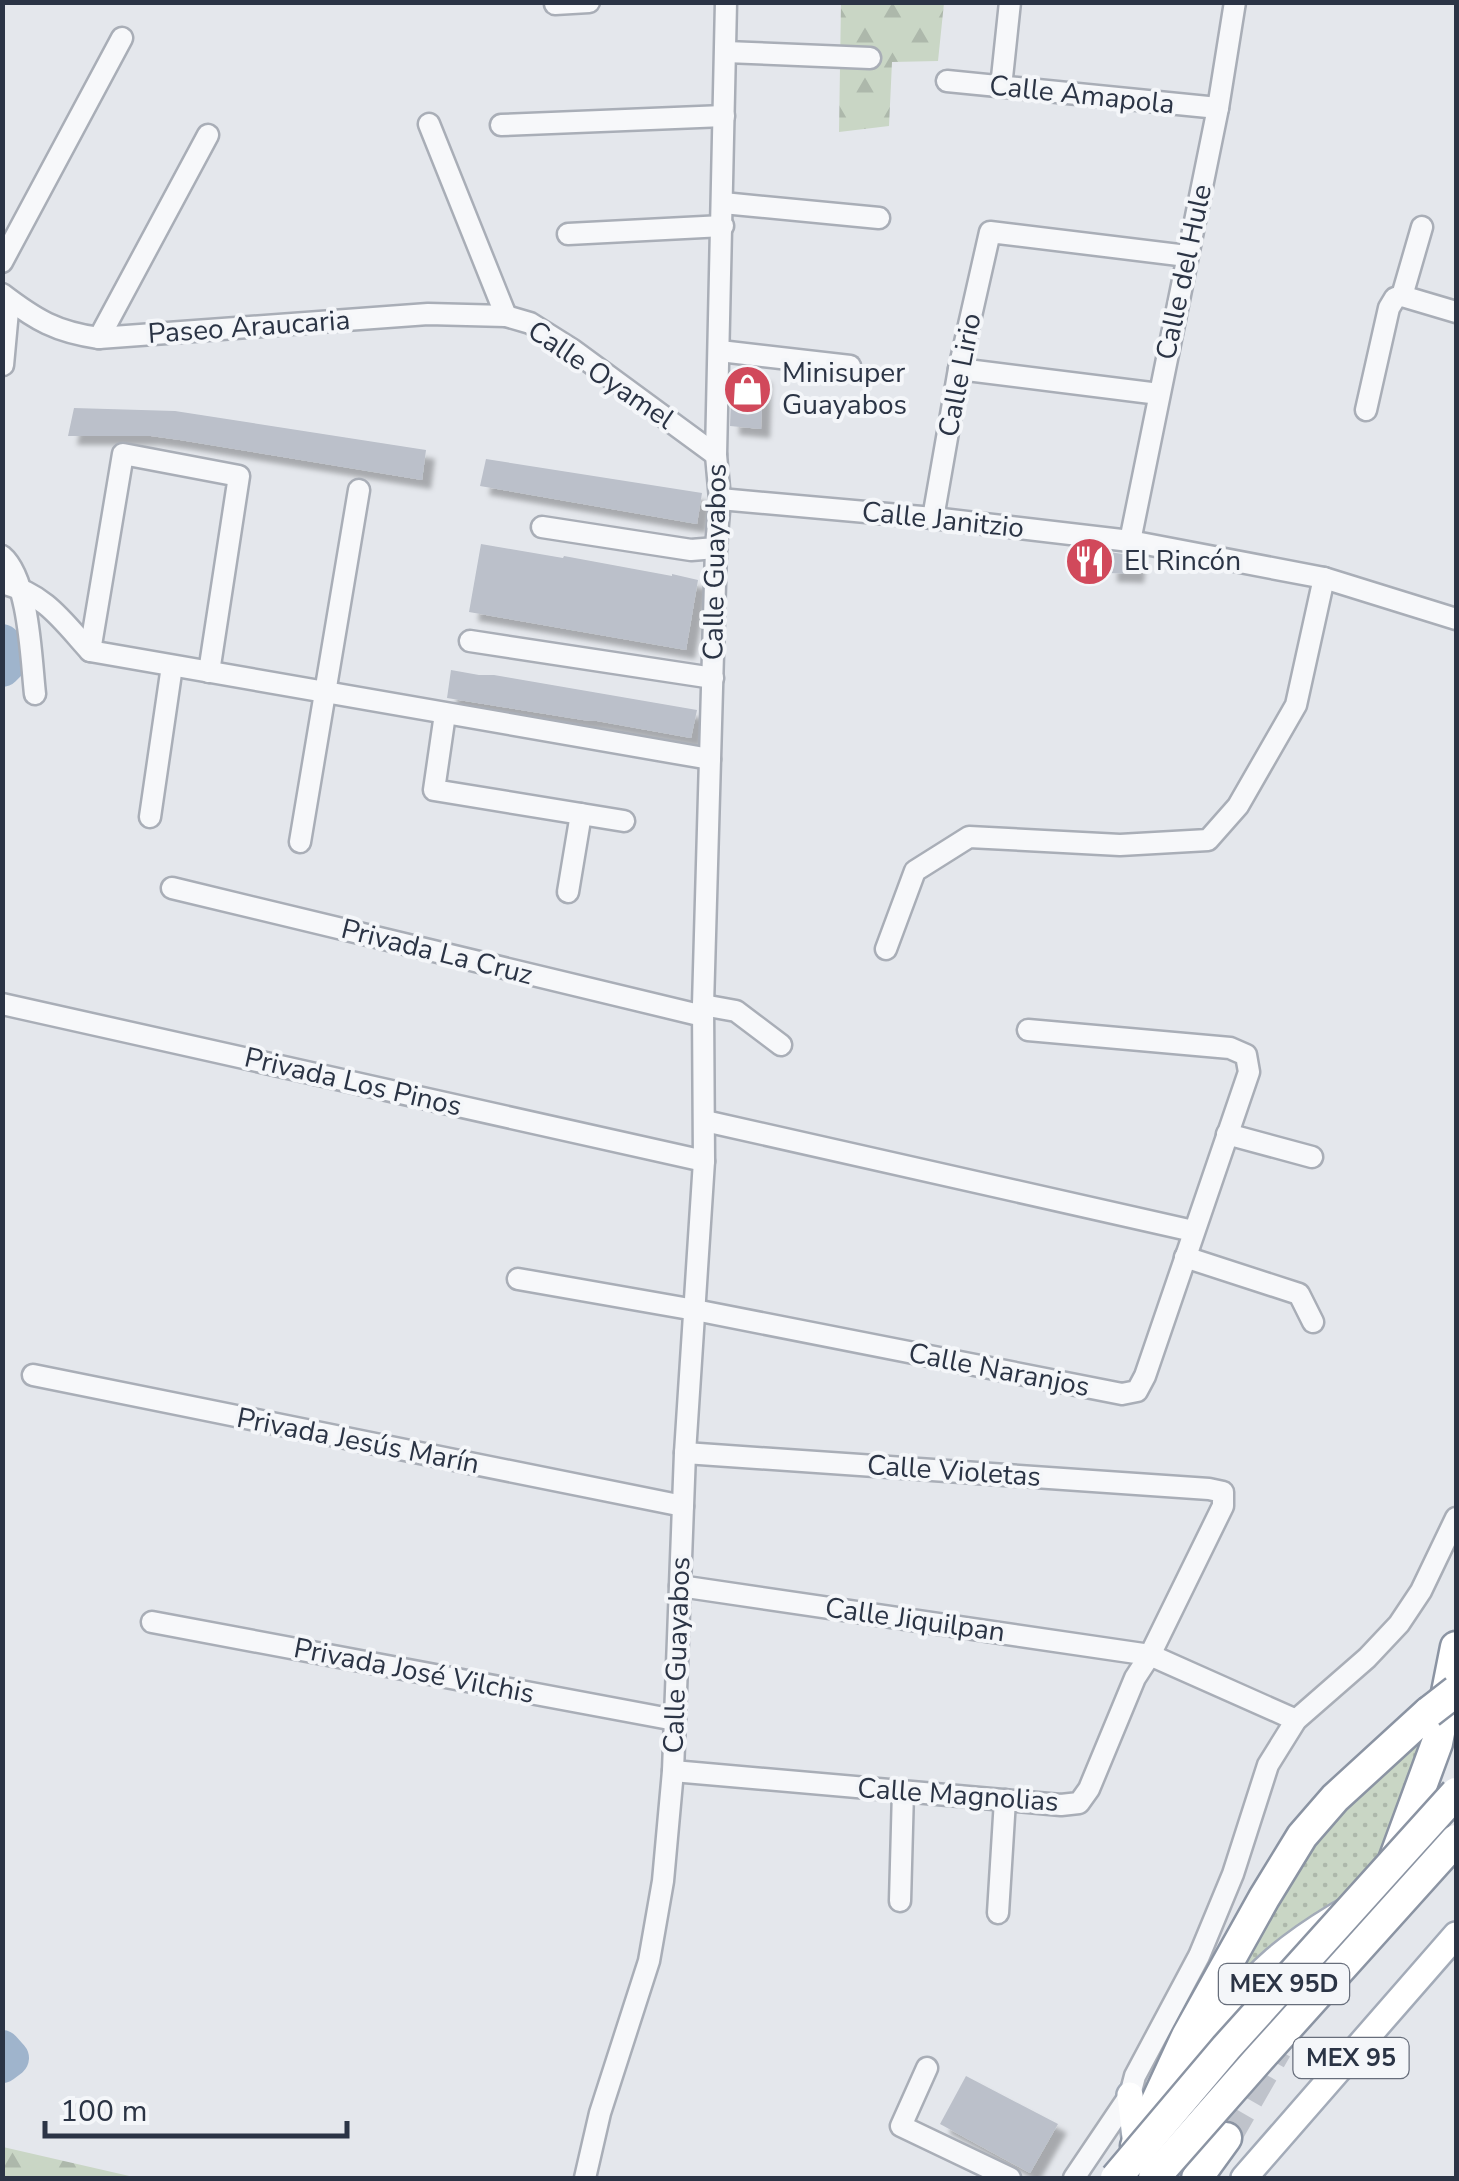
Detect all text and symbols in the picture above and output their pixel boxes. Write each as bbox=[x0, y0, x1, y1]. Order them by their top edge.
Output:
street label: Calle Amapola bbox=[988, 66, 1176, 124]
street label: Calle del Hule bbox=[1147, 181, 1221, 363]
street label: Paseo Araucaria bbox=[146, 301, 352, 353]
street label: Calle Lirio bbox=[929, 310, 991, 440]
street label: Calle Oyamel bbox=[520, 312, 682, 438]
place label: Minisuper Guayabos bbox=[782, 354, 907, 424]
shop icon: Minisuper Guayabos bbox=[721, 363, 773, 415]
street label: Calle Guayabos bbox=[694, 463, 736, 661]
street label: Calle Janitzio bbox=[860, 493, 1026, 547]
restaurant icon: El Rincón bbox=[1063, 535, 1115, 587]
place label: El Rincón bbox=[1124, 542, 1241, 580]
street label: Privada La Cruz bbox=[337, 910, 537, 994]
street label: Privada Los Pinos bbox=[241, 1039, 465, 1125]
street label: Calle Naranjos bbox=[905, 1334, 1093, 1406]
street label: Privada Jesús Marín bbox=[233, 1399, 483, 1483]
street label: Calle Violetas bbox=[866, 1446, 1042, 1496]
street label: Calle Guayabos bbox=[655, 1556, 699, 1754]
street label: Calle Jiquilpan bbox=[823, 1589, 1007, 1651]
street label: Privada José Vilchis bbox=[290, 1629, 538, 1713]
street label: Calle Magnolias bbox=[856, 1769, 1060, 1821]
road number: MEX 95D bbox=[1219, 1964, 1349, 2004]
road number: MEX 95 bbox=[1294, 2038, 1408, 2078]
scale bar bbox=[45, 2076, 348, 2138]
text: 100 m bbox=[60, 2091, 147, 2132]

